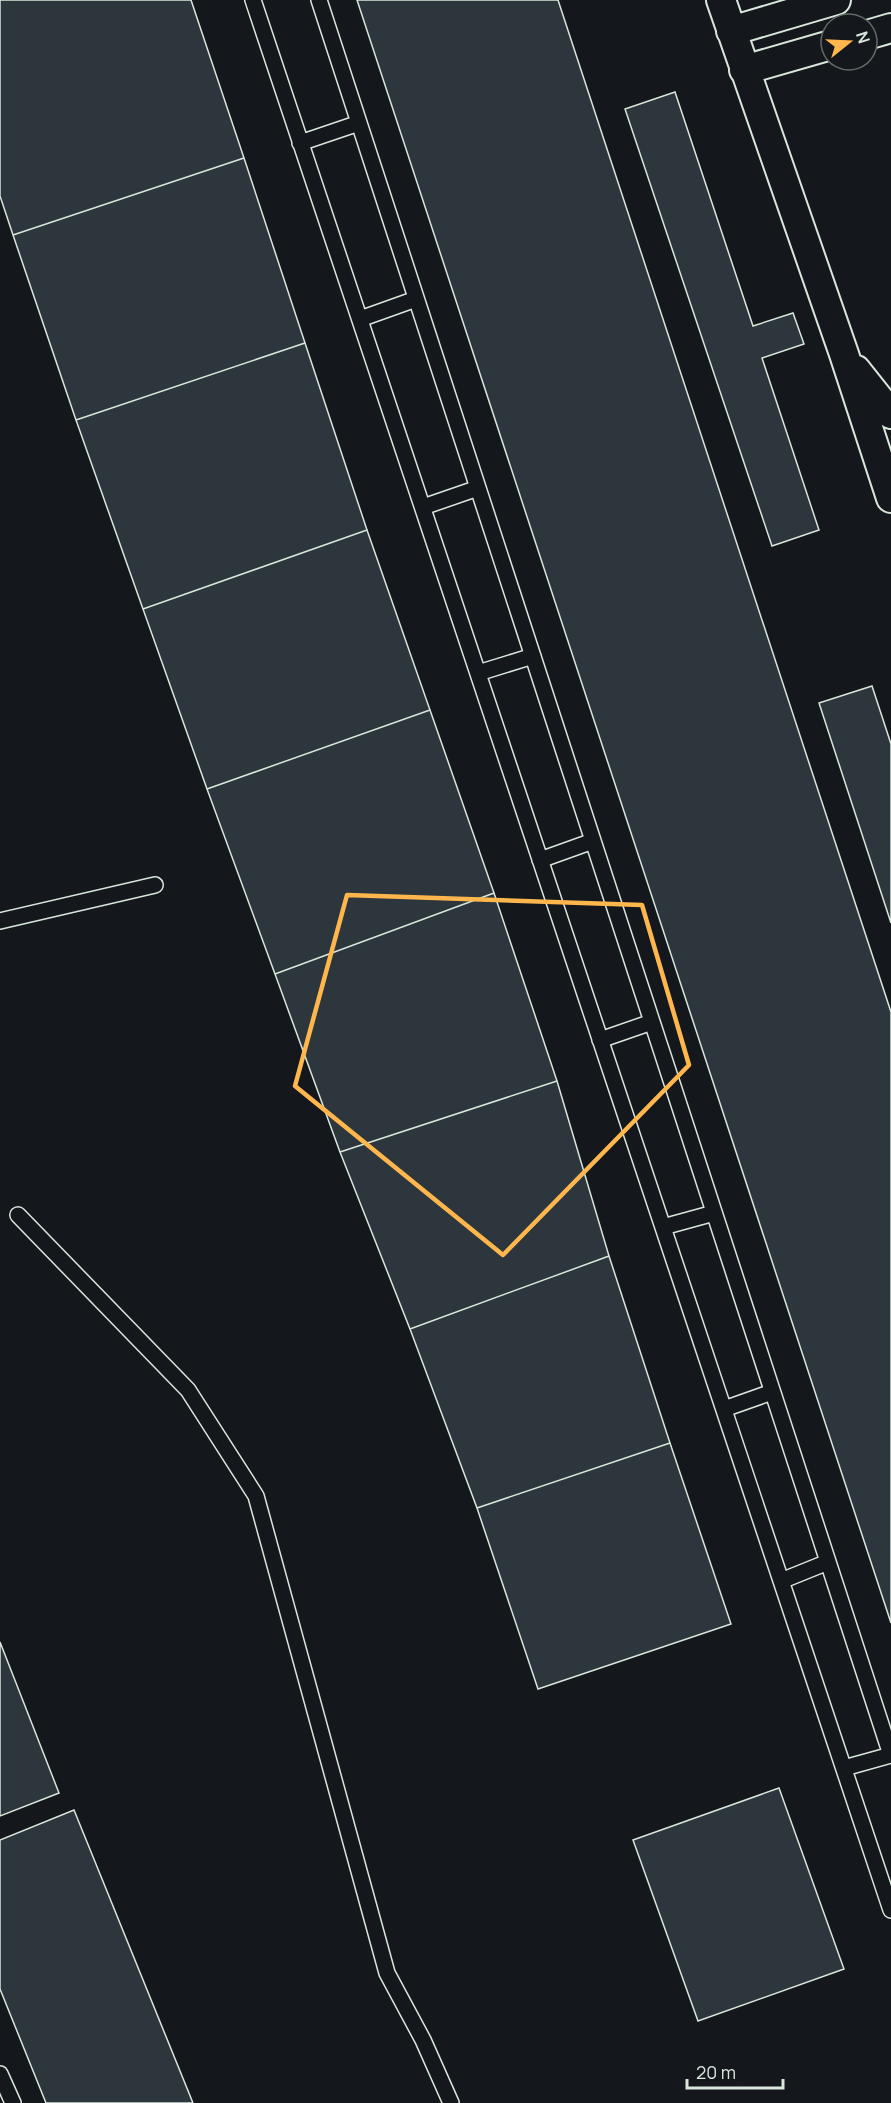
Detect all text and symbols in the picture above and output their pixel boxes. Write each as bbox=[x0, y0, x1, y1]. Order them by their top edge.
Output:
north arrow bbox=[819, 12, 879, 72]
text: N bbox=[851, 28, 876, 46]
scale bar bbox=[687, 2052, 783, 2090]
text: 20 m bbox=[696, 2060, 736, 2084]

